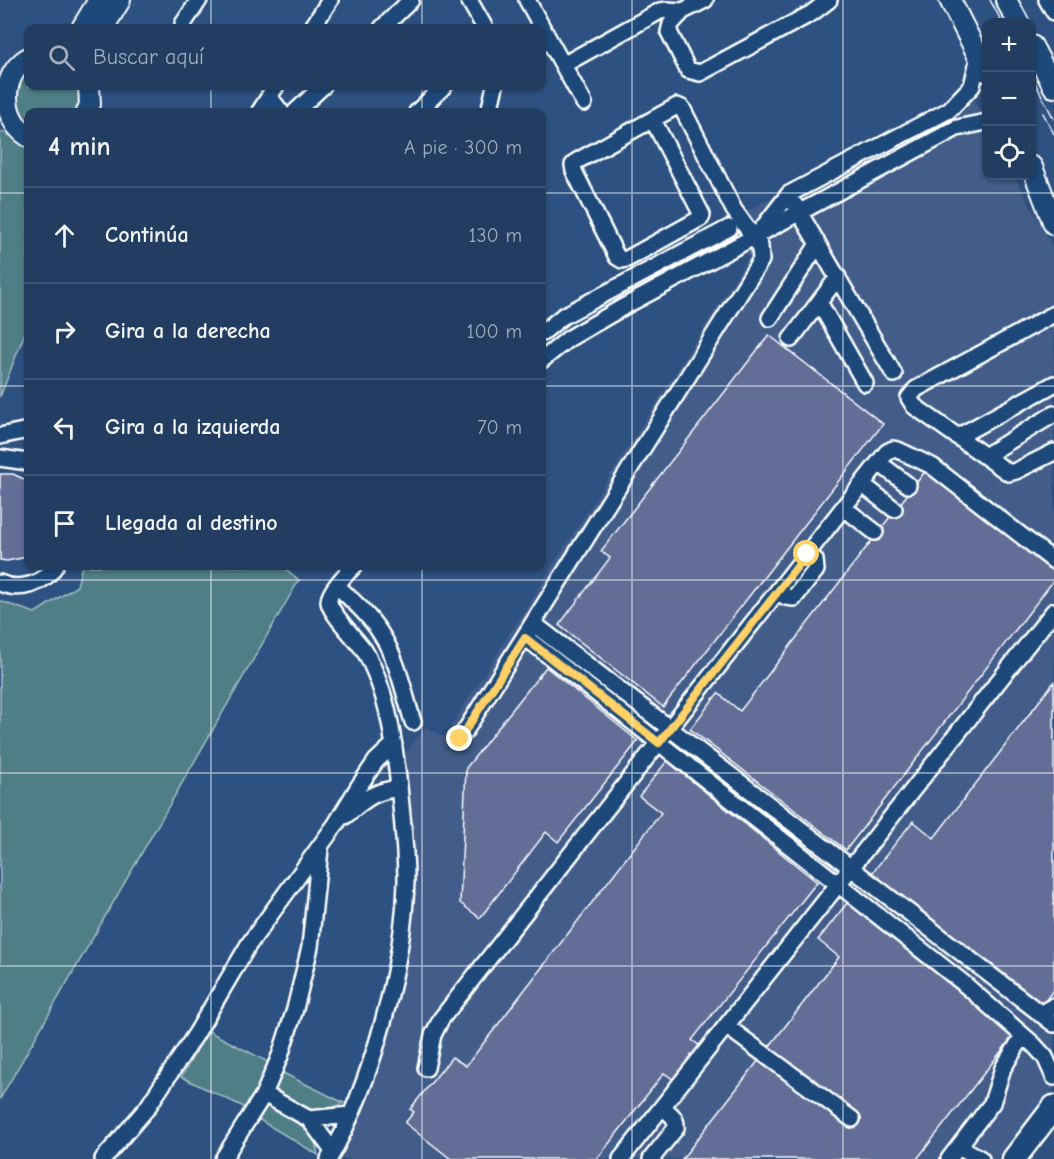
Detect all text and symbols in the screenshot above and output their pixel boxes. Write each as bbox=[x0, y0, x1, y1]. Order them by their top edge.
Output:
map controls bbox=[982, 18, 1036, 180]
button: + bbox=[982, 18, 1036, 72]
search box bbox=[24, 24, 546, 90]
icon: search bbox=[45, 41, 78, 74]
text: Buscar aquí bbox=[93, 44, 204, 70]
button: − bbox=[982, 72, 1036, 126]
button: locate bbox=[982, 126, 1036, 180]
text: 4 min bbox=[48, 132, 111, 162]
text: A pie · 300 m bbox=[404, 136, 522, 159]
icon: ahead bbox=[48, 219, 81, 252]
text: Continúa bbox=[105, 222, 189, 248]
text: 130 m bbox=[469, 224, 522, 247]
icon: right bbox=[48, 315, 81, 348]
text: Gira a la derecha bbox=[105, 318, 271, 344]
text: 100 m bbox=[467, 320, 522, 343]
icon: left bbox=[48, 411, 81, 444]
text: Gira a la izquierda bbox=[105, 414, 280, 440]
text: 70 m bbox=[477, 416, 522, 439]
icon: arrive bbox=[48, 507, 81, 540]
text: Llegada al destino bbox=[105, 510, 278, 536]
route start bbox=[793, 540, 819, 566]
route end bbox=[446, 725, 472, 751]

